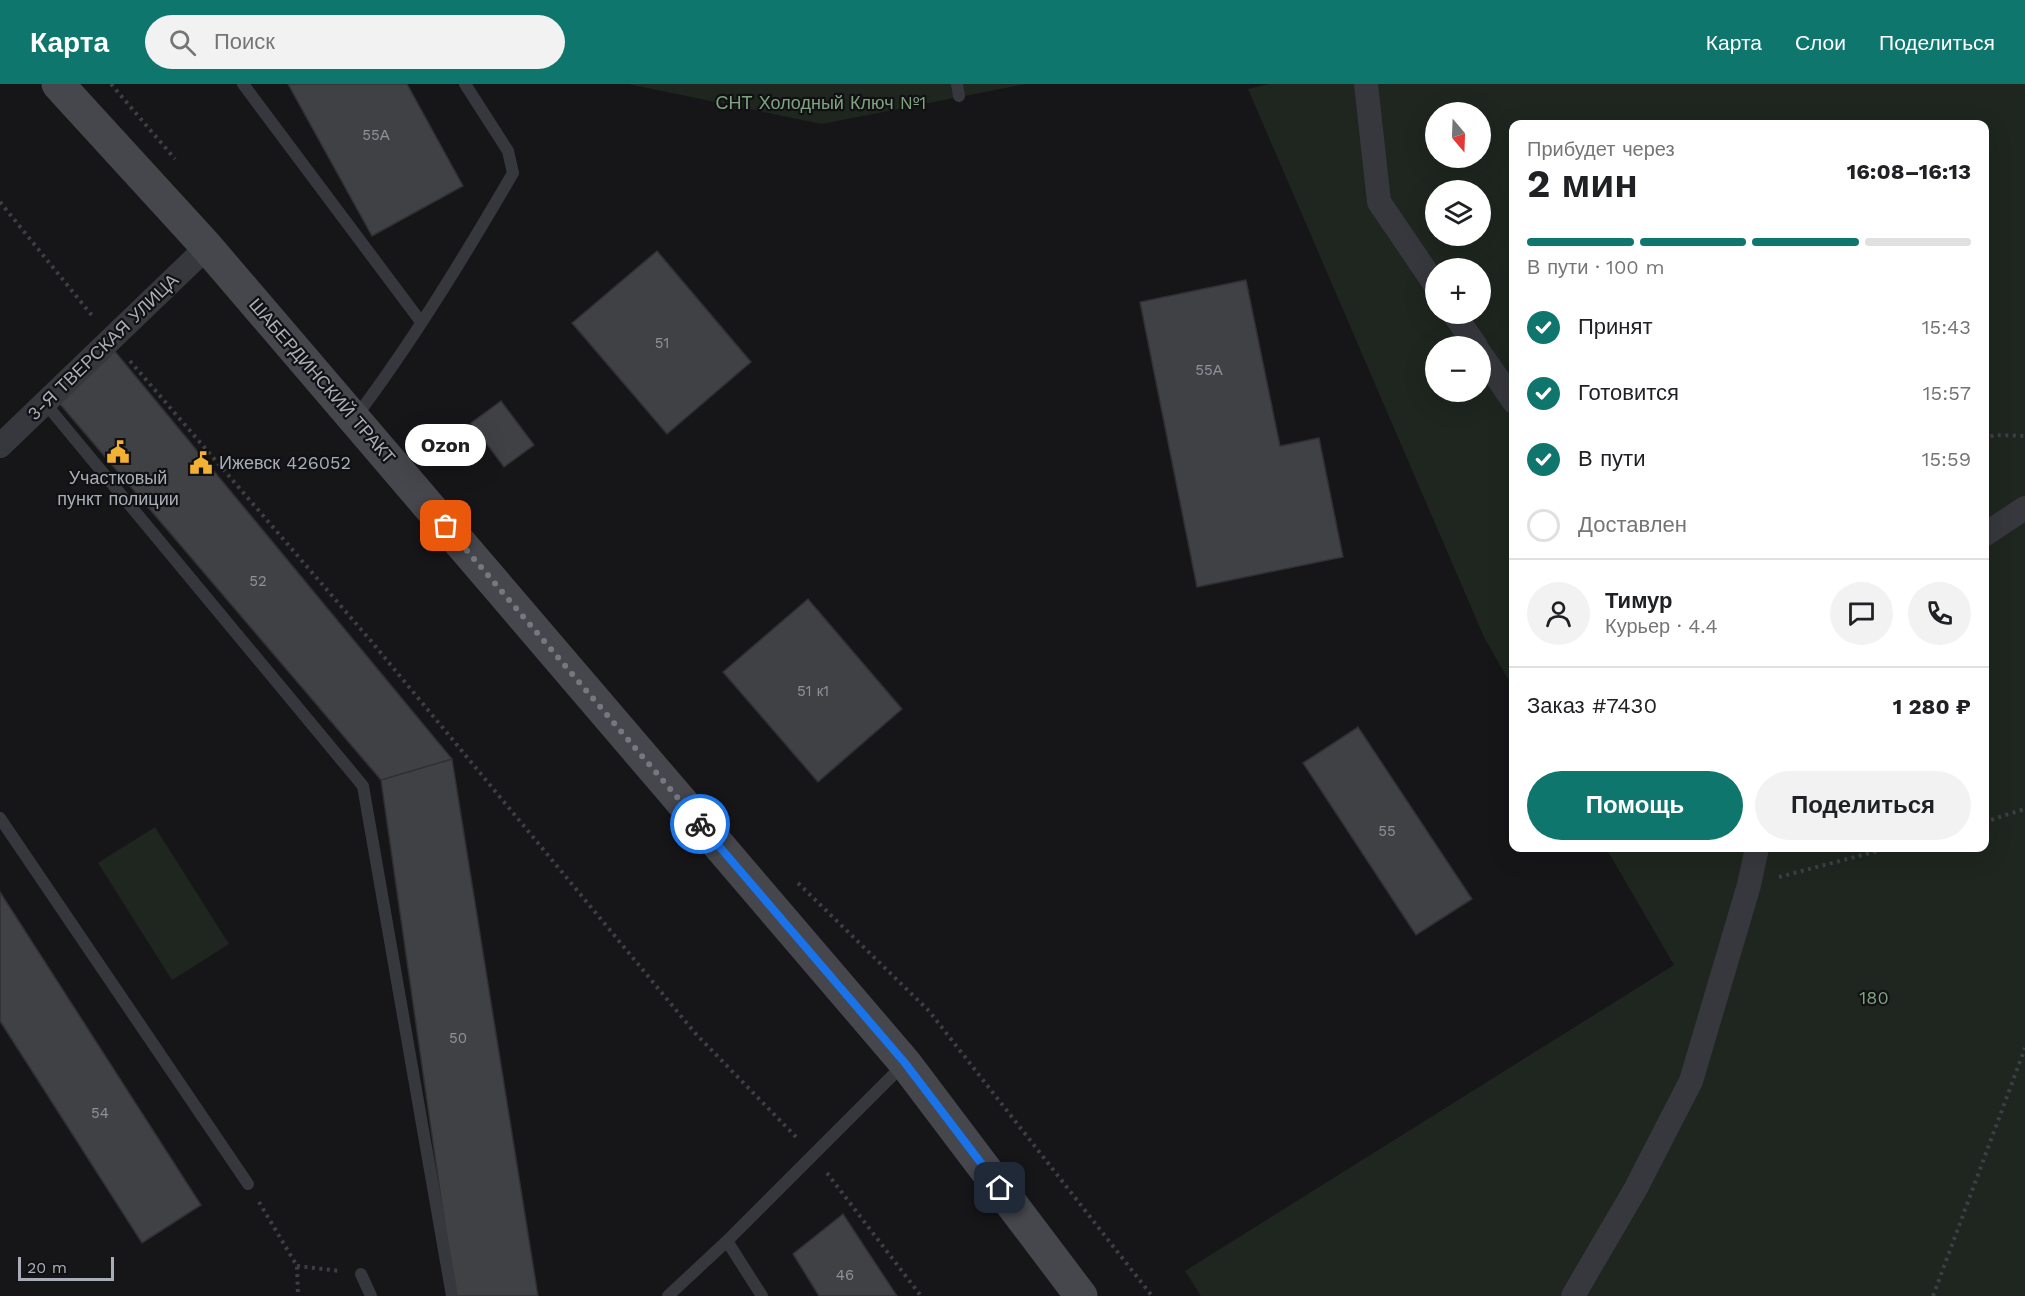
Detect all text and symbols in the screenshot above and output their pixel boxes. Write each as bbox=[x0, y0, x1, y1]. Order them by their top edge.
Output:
search box bbox=[145, 15, 565, 69]
text: Карта bbox=[30, 26, 109, 59]
icon: search bbox=[166, 26, 199, 59]
text: Поиск bbox=[214, 29, 275, 54]
text: Карта bbox=[1706, 30, 1762, 55]
text: Слои bbox=[1795, 30, 1846, 55]
text: Поделиться bbox=[1879, 30, 1995, 55]
park label: СНТ Холодный Ключ №1 bbox=[716, 92, 926, 113]
north arrow bbox=[1425, 102, 1491, 168]
map controls bbox=[1425, 102, 1491, 402]
house number: 55А bbox=[362, 126, 390, 144]
text: Прибудет через bbox=[1527, 137, 1675, 161]
text: 16:08–16:13 bbox=[1847, 159, 1971, 184]
text: 2 мин bbox=[1527, 161, 1638, 206]
button: layers bbox=[1425, 180, 1491, 246]
text: В пути · 100 m bbox=[1527, 255, 1665, 279]
button: + bbox=[1425, 258, 1491, 324]
street label: 3-Я ТВЕРСКАЯ УЛИЦА bbox=[23, 269, 182, 424]
street label: ШАБЕРДИНСКИЙ ТРАКТ bbox=[245, 294, 400, 468]
icon: check bbox=[1527, 311, 1560, 344]
text: Принят bbox=[1578, 314, 1652, 339]
text: 15:43 bbox=[1922, 315, 1971, 339]
house number: 51 bbox=[655, 334, 669, 352]
button: − bbox=[1425, 336, 1491, 402]
house number: 55А bbox=[1195, 361, 1223, 379]
icon: check bbox=[1527, 377, 1560, 410]
text: Готовится bbox=[1578, 380, 1679, 405]
text: 15:57 bbox=[1923, 381, 1971, 405]
callout: Ozon bbox=[406, 424, 486, 466]
text: Ozon bbox=[421, 433, 470, 457]
public building icon: Участковый пункт полиции bbox=[105, 439, 131, 465]
icon: check bbox=[1527, 443, 1560, 476]
text: В пути bbox=[1578, 446, 1645, 471]
text: 15:59 bbox=[1922, 447, 1971, 471]
public building icon: Ижевск 426052 bbox=[188, 450, 214, 476]
place label: Ижевск 426052 bbox=[219, 452, 351, 473]
place label: Участковый пункт полиции bbox=[57, 467, 179, 509]
pin bbox=[420, 500, 471, 551]
icon: bag bbox=[429, 509, 462, 542]
text: Доставлен bbox=[1578, 512, 1687, 537]
house number: 52 bbox=[249, 572, 267, 590]
button: person bbox=[1527, 582, 1590, 645]
button: chat bbox=[1830, 582, 1893, 645]
button: phone bbox=[1908, 582, 1971, 645]
text: Тимур bbox=[1605, 588, 1673, 613]
text: Курьер · 4.4 bbox=[1605, 614, 1718, 638]
house number: 51 к1 bbox=[797, 682, 829, 700]
text: Заказ #7430 bbox=[1527, 693, 1657, 718]
text: 1 280 ₽ bbox=[1893, 694, 1971, 719]
button: Помощь bbox=[1527, 771, 1743, 840]
button: Поделиться bbox=[1755, 771, 1971, 840]
courier bbox=[670, 794, 730, 854]
icon: bike bbox=[684, 808, 717, 841]
house number: 55 bbox=[1378, 822, 1396, 840]
park label: 180 bbox=[1859, 987, 1889, 1008]
house number: 50 bbox=[449, 1029, 467, 1047]
house number: 54 bbox=[91, 1104, 109, 1122]
pin bbox=[974, 1162, 1025, 1213]
icon: home bbox=[983, 1171, 1016, 1204]
scale bar bbox=[18, 1254, 114, 1282]
text: 20 m bbox=[27, 1258, 67, 1277]
house number: 46 bbox=[836, 1266, 854, 1284]

